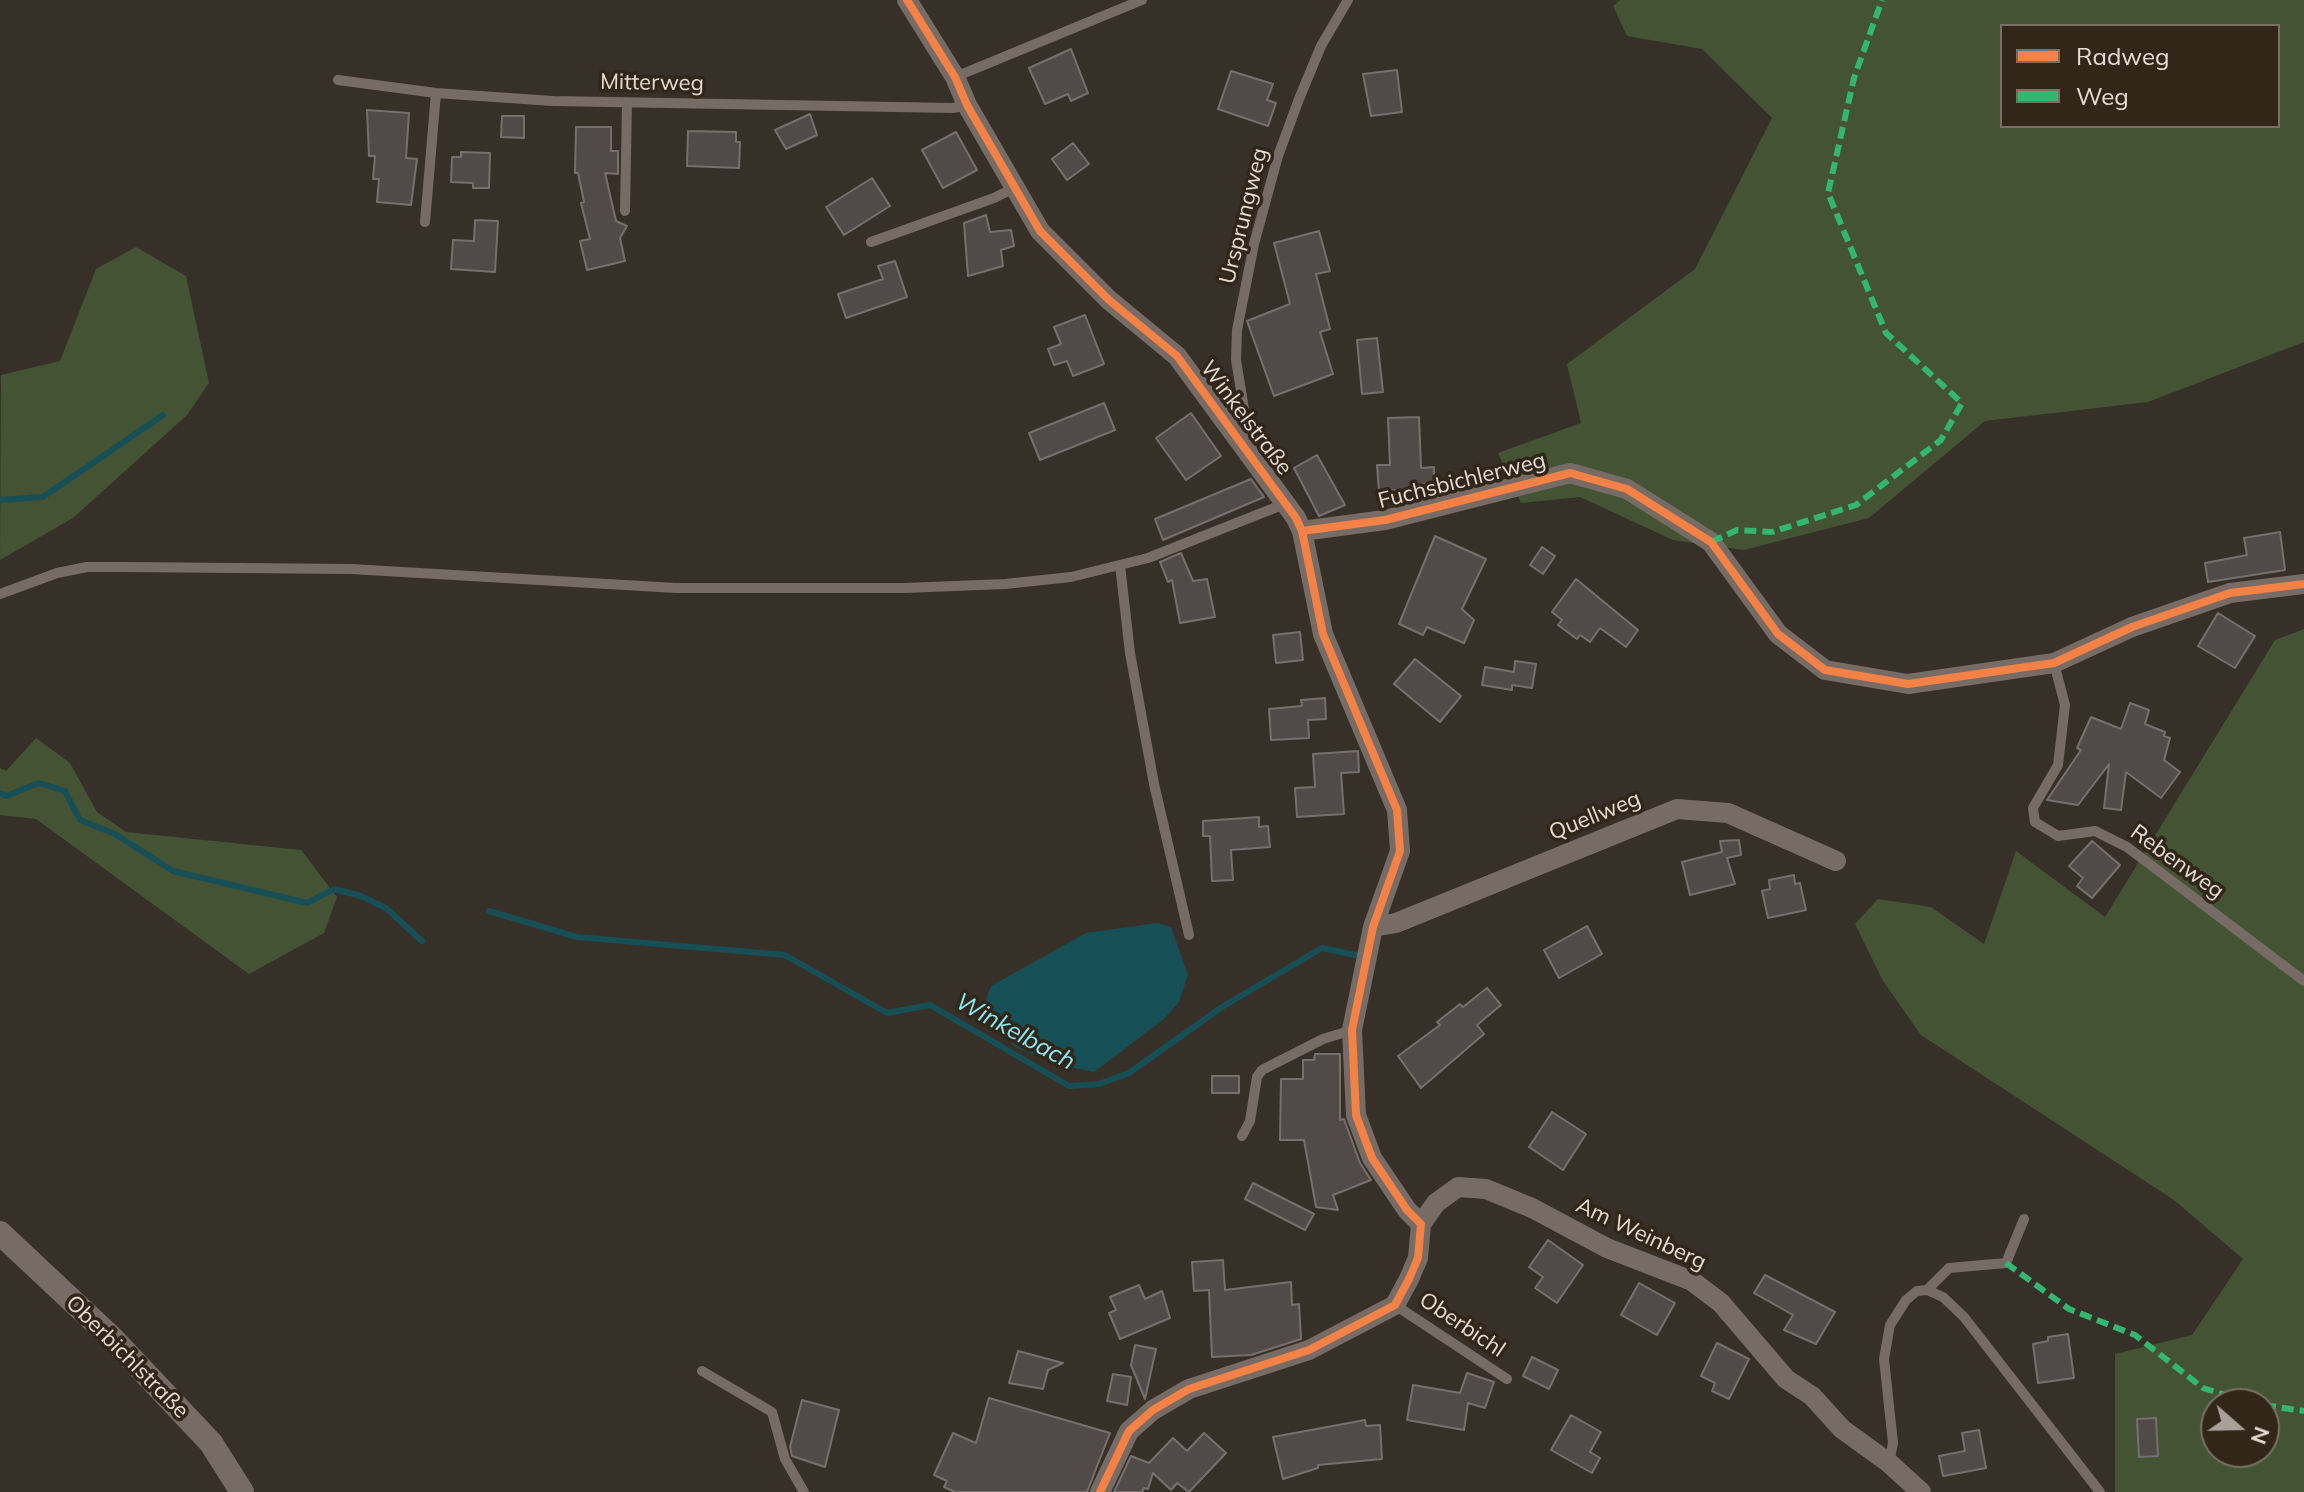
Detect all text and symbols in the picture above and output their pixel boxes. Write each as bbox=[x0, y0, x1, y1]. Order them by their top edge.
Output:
legend bbox=[2000, 24, 2280, 128]
text: Radweg bbox=[2076, 41, 2170, 71]
street label: Mitterweg bbox=[600, 69, 704, 97]
text: Weg bbox=[2076, 81, 2129, 111]
street label: Ursprungweg bbox=[1214, 145, 1274, 287]
street label: Winkelstraße bbox=[1194, 356, 1298, 480]
street label: Fuchsbichlerweg bbox=[1375, 447, 1549, 515]
street label: Quellweg bbox=[1545, 786, 1645, 846]
street label: Rebenweg bbox=[2125, 819, 2229, 905]
water label: Winkelbach bbox=[950, 987, 1080, 1077]
street label: Am Weinberg bbox=[1572, 1192, 1710, 1276]
street label: Oberbichl bbox=[1414, 1287, 1510, 1363]
street label: Oberbichlstraße bbox=[60, 1290, 194, 1424]
north arrow bbox=[2200, 1388, 2280, 1468]
text: N bbox=[2245, 1423, 2277, 1448]

